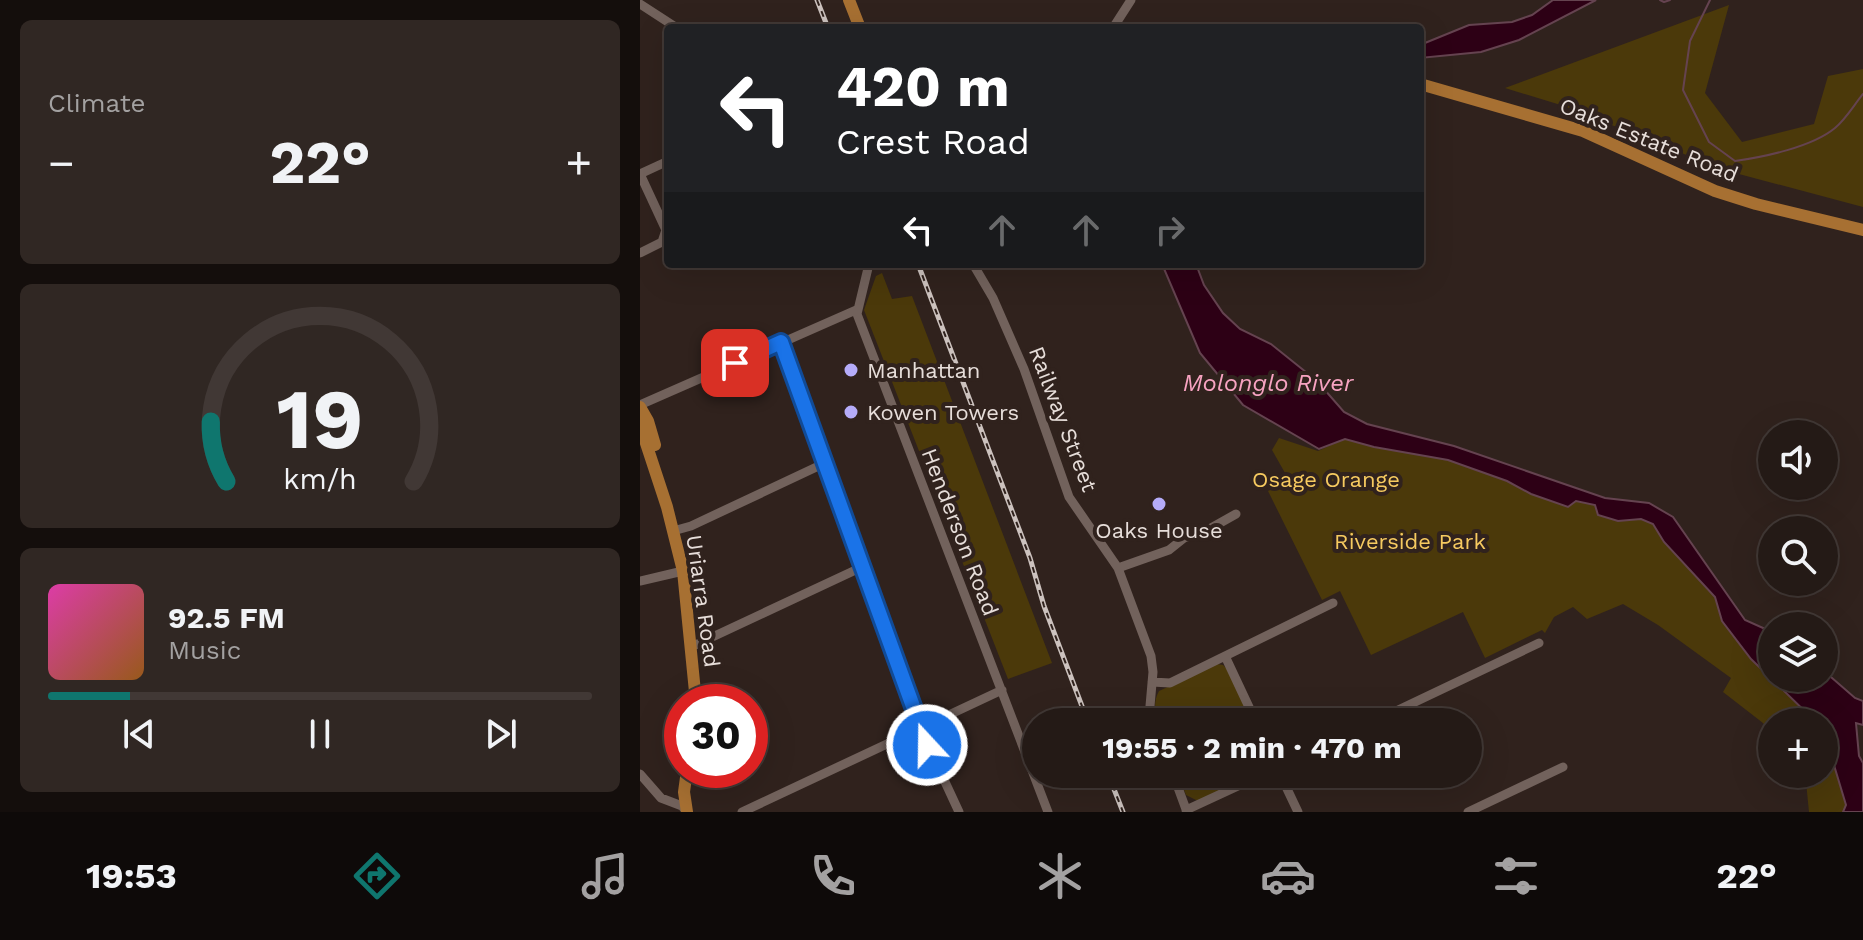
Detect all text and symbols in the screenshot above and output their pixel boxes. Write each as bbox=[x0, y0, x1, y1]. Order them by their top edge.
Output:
text: 420 m bbox=[836, 54, 1010, 120]
icon: left bbox=[704, 56, 808, 160]
text: Climate bbox=[48, 88, 146, 118]
street label: Oaks Estate Road bbox=[1556, 93, 1742, 187]
text: Crest Road bbox=[836, 121, 1030, 163]
text: 22° bbox=[269, 127, 371, 198]
text: − bbox=[48, 137, 75, 189]
text: + bbox=[565, 137, 592, 189]
icon: left bbox=[896, 208, 940, 252]
icon: ahead bbox=[980, 208, 1024, 252]
icon: ahead bbox=[1064, 208, 1108, 252]
icon: right bbox=[1148, 208, 1192, 252]
pin bbox=[701, 329, 769, 397]
icon: arrive bbox=[713, 341, 757, 385]
street label: Railway Street bbox=[1024, 343, 1102, 495]
place label: Manhattan bbox=[867, 358, 980, 383]
marker: Manhattan bbox=[842, 361, 860, 379]
water label: Molonglo River bbox=[1183, 369, 1355, 397]
text: 19 bbox=[276, 371, 364, 468]
place label: Kowen Towers bbox=[867, 400, 1019, 425]
marker: Kowen Towers bbox=[842, 403, 860, 421]
map controls bbox=[1758, 420, 1838, 788]
button: sound bbox=[1758, 420, 1838, 500]
street label: Henderson Road bbox=[917, 445, 1003, 619]
text: km/h bbox=[283, 462, 357, 496]
park label: Osage Orange bbox=[1252, 467, 1400, 492]
marker: Oaks House bbox=[1150, 495, 1168, 513]
button: search bbox=[1758, 516, 1838, 596]
place label: Oaks House bbox=[1095, 518, 1223, 543]
park label: Riverside Park bbox=[1334, 529, 1486, 554]
street label: Uriarra Road bbox=[681, 533, 725, 669]
text: 92.5 FM bbox=[168, 600, 285, 635]
button: layers bbox=[1758, 612, 1838, 692]
text: Music bbox=[168, 635, 241, 665]
speed limit sign: 30 bbox=[664, 684, 768, 788]
position arrow bbox=[885, 703, 969, 787]
button: + bbox=[1758, 708, 1838, 788]
icon: previous bbox=[117, 712, 161, 756]
icon: pause bbox=[298, 712, 342, 756]
icon: next bbox=[479, 712, 523, 756]
text: 19:55 · 2 min · 470 m bbox=[1102, 730, 1402, 765]
icon: directions bbox=[349, 848, 405, 904]
icon: music bbox=[577, 848, 633, 904]
icon: phone bbox=[805, 848, 861, 904]
icon: climate bbox=[1032, 848, 1088, 904]
icon: car bbox=[1260, 848, 1316, 904]
icon: filters bbox=[1488, 848, 1544, 904]
text: 19:53 bbox=[86, 855, 177, 897]
text: 22° bbox=[1716, 855, 1777, 897]

